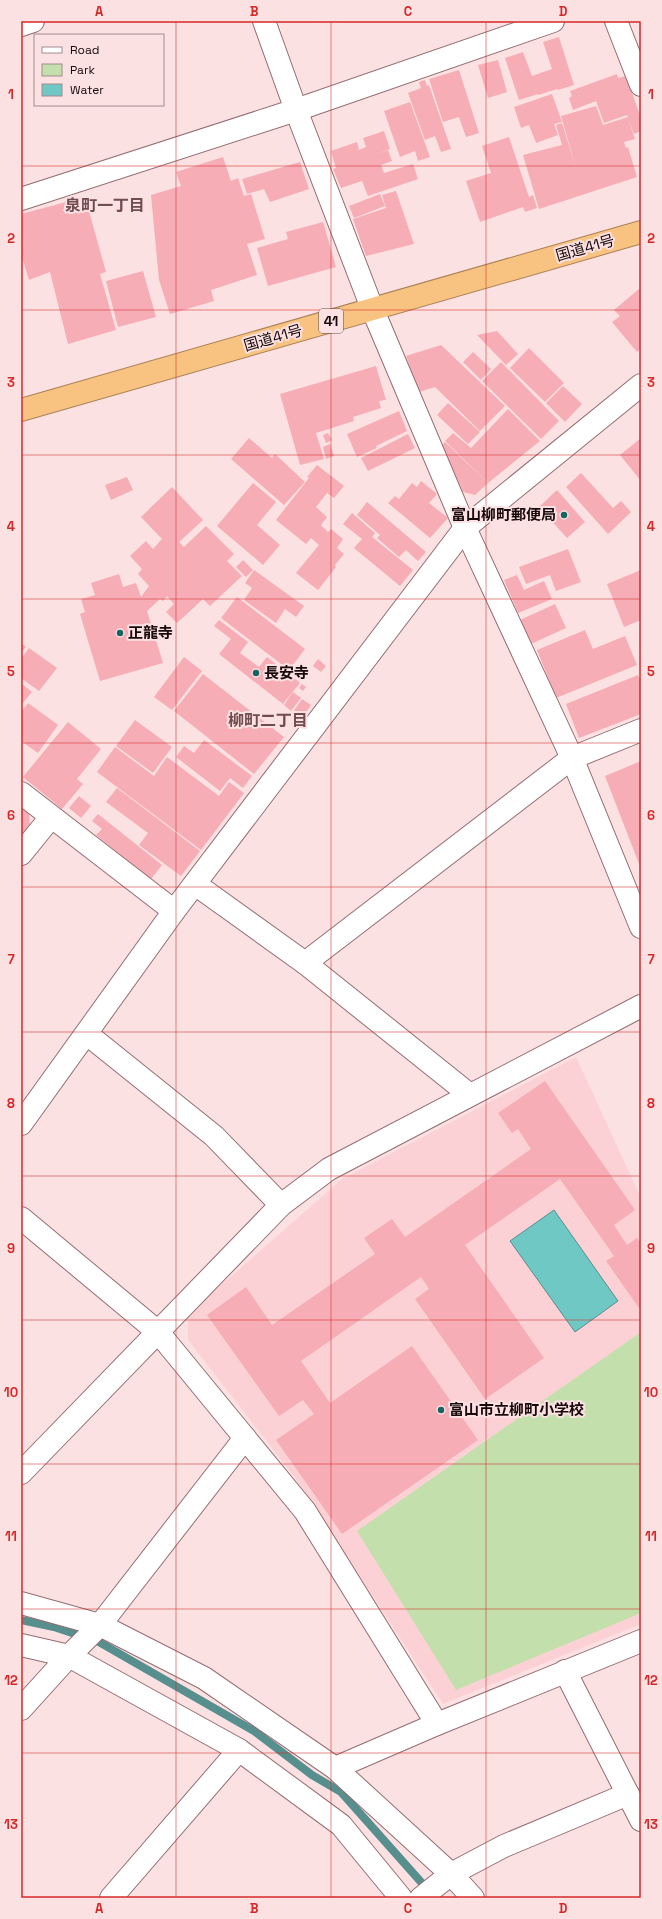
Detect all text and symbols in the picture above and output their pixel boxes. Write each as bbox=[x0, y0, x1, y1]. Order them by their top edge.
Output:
text: A bbox=[95, 3, 104, 20]
text: B bbox=[250, 3, 259, 20]
text: C bbox=[404, 3, 412, 20]
text: D bbox=[559, 3, 568, 20]
legend bbox=[34, 34, 164, 106]
text: Road bbox=[70, 42, 99, 58]
text: Park bbox=[70, 62, 95, 78]
text: Water bbox=[70, 82, 104, 98]
text: 1 bbox=[8, 86, 14, 103]
text: 1 bbox=[648, 86, 654, 103]
district label: 泉町一丁目 bbox=[65, 195, 145, 216]
text: 2 bbox=[7, 230, 15, 247]
street label: 国道41号 bbox=[553, 230, 616, 265]
text: 2 bbox=[647, 230, 655, 247]
road number: 41 bbox=[319, 309, 343, 333]
street label: 国道41号 bbox=[241, 320, 304, 355]
text: 3 bbox=[7, 374, 15, 391]
text: 3 bbox=[647, 374, 655, 391]
place label: 富山柳町郵便局 bbox=[451, 505, 556, 524]
marker: 富山柳町郵便局 bbox=[559, 510, 569, 520]
text: 4 bbox=[7, 518, 15, 535]
text: 4 bbox=[647, 518, 655, 535]
place label: 正龍寺 bbox=[128, 623, 173, 642]
marker: 正龍寺 bbox=[115, 628, 125, 638]
text: 5 bbox=[7, 663, 15, 680]
place label: 長安寺 bbox=[264, 663, 309, 682]
text: 5 bbox=[647, 663, 655, 680]
marker: 長安寺 bbox=[251, 668, 261, 678]
district label: 柳町二丁目 bbox=[228, 710, 308, 731]
text: 6 bbox=[7, 807, 15, 824]
text: 6 bbox=[647, 807, 655, 824]
text: 7 bbox=[7, 951, 15, 968]
text: 7 bbox=[647, 951, 655, 968]
text: 8 bbox=[7, 1095, 15, 1112]
text: 8 bbox=[647, 1095, 655, 1112]
text: 9 bbox=[7, 1240, 15, 1257]
text: 9 bbox=[647, 1240, 655, 1257]
text: 10 bbox=[4, 1384, 18, 1401]
text: 10 bbox=[644, 1384, 658, 1401]
place label: 富山市立柳町小学校 bbox=[449, 1400, 584, 1419]
marker: 富山市立柳町小学校 bbox=[436, 1405, 446, 1415]
text: 11 bbox=[5, 1528, 17, 1545]
text: 11 bbox=[645, 1528, 657, 1545]
text: 12 bbox=[4, 1672, 18, 1689]
text: 12 bbox=[644, 1672, 658, 1689]
text: 13 bbox=[4, 1816, 18, 1833]
text: 13 bbox=[644, 1816, 658, 1833]
text: A bbox=[95, 1900, 104, 1917]
text: B bbox=[250, 1900, 259, 1917]
text: C bbox=[404, 1900, 412, 1917]
text: D bbox=[559, 1900, 568, 1917]

